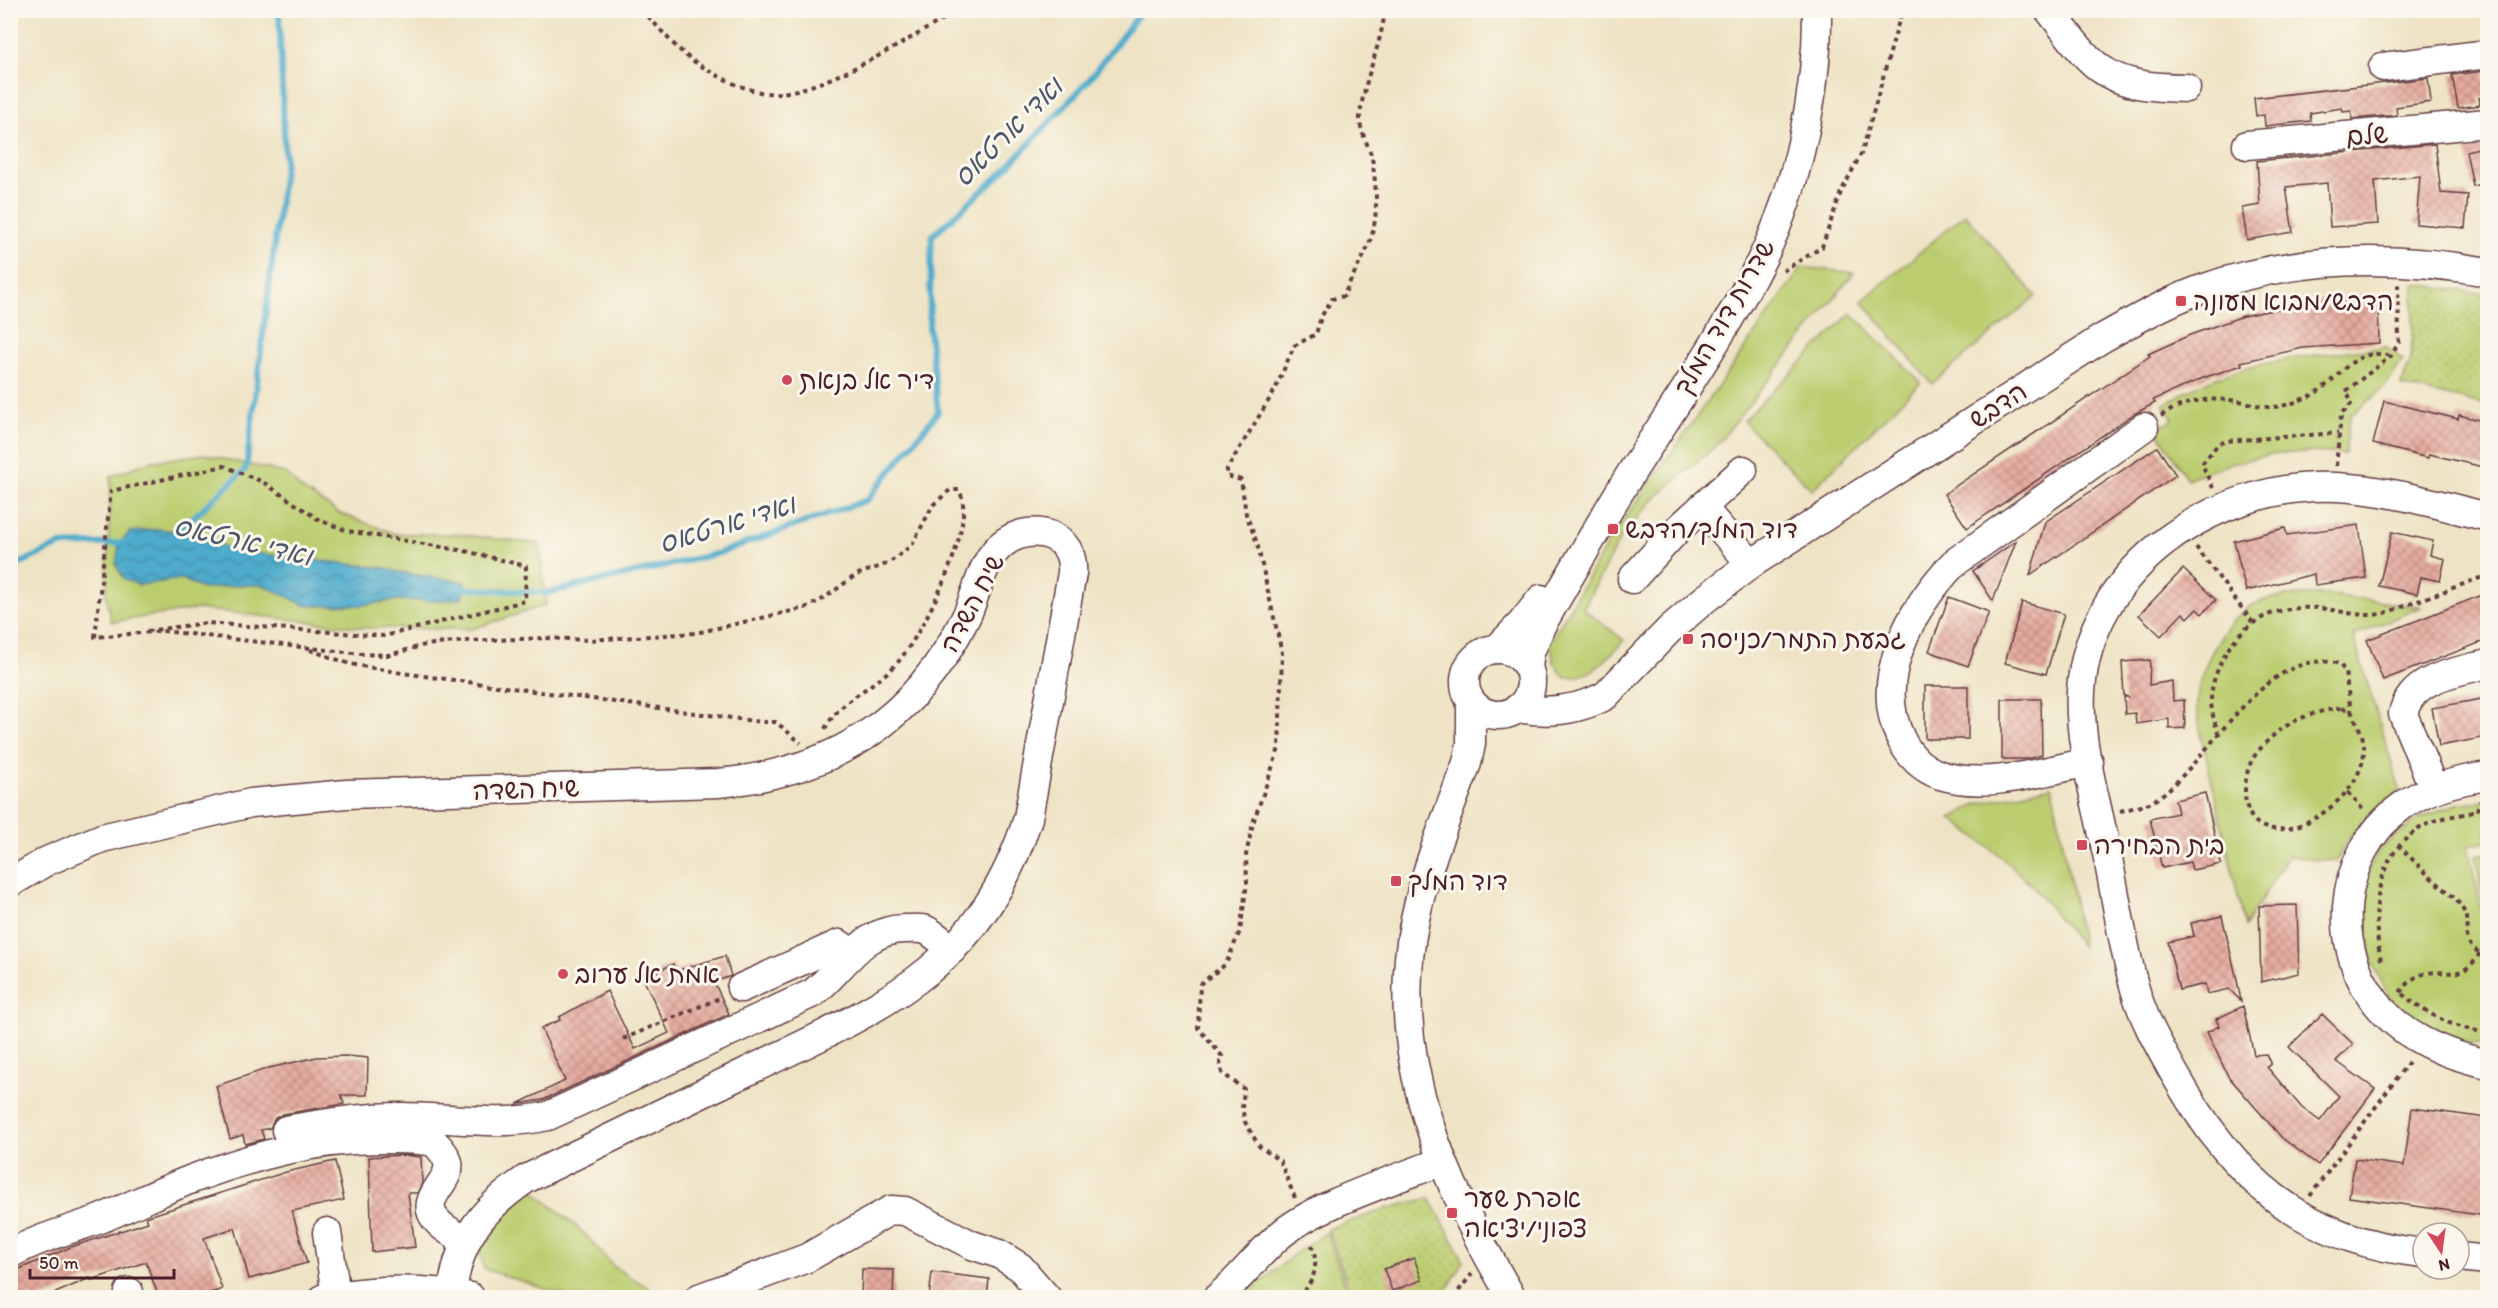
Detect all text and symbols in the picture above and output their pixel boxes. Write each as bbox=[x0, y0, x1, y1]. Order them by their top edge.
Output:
water label: ואדי ארטאס bbox=[946, 69, 1070, 193]
street label: שלם bbox=[2345, 118, 2389, 152]
street label: שדרות דוד המלך bbox=[1667, 233, 1782, 401]
place label: הדבש/מבוא מעונה bbox=[2193, 285, 2394, 317]
marker: הדבש/מבוא מעונה bbox=[2174, 294, 2188, 308]
place label: דיר אל בנאת bbox=[799, 364, 934, 396]
marker: דיר אל בנאת bbox=[780, 373, 794, 387]
street label: הדבש bbox=[1963, 375, 2033, 435]
water label: ואדי ארטאס bbox=[655, 487, 801, 560]
water label: ואדי ארטאס bbox=[171, 509, 317, 573]
place label: דוד המלך/הדבש bbox=[1625, 513, 1798, 546]
marker: דוד המלך/הדבש bbox=[1606, 522, 1620, 536]
street label: שיח השדה bbox=[933, 548, 1011, 658]
place label: גבעת התמר/כניסה bbox=[1700, 623, 1906, 655]
marker: גבעת התמר/כניסה bbox=[1681, 632, 1695, 646]
street label: שיח השדה bbox=[472, 771, 580, 807]
place label: בית הבחירה bbox=[2094, 829, 2224, 861]
marker: בית הבחירה bbox=[2075, 838, 2089, 852]
place label: דוד המלך bbox=[1408, 865, 1508, 898]
marker: דוד המלך bbox=[1389, 874, 1403, 888]
place label: אמת אל ערוב bbox=[575, 958, 720, 990]
marker: אמת אל ערוב bbox=[556, 967, 570, 981]
place label: אפרת שער צפוני/יציאה bbox=[1464, 1182, 1587, 1244]
marker: אפרת שער צפוני/יציאה bbox=[1445, 1206, 1459, 1220]
north arrow bbox=[2411, 1221, 2471, 1281]
scale bar bbox=[30, 1242, 174, 1280]
text: 50 m bbox=[39, 1252, 79, 1274]
text: N bbox=[2437, 1255, 2452, 1276]

